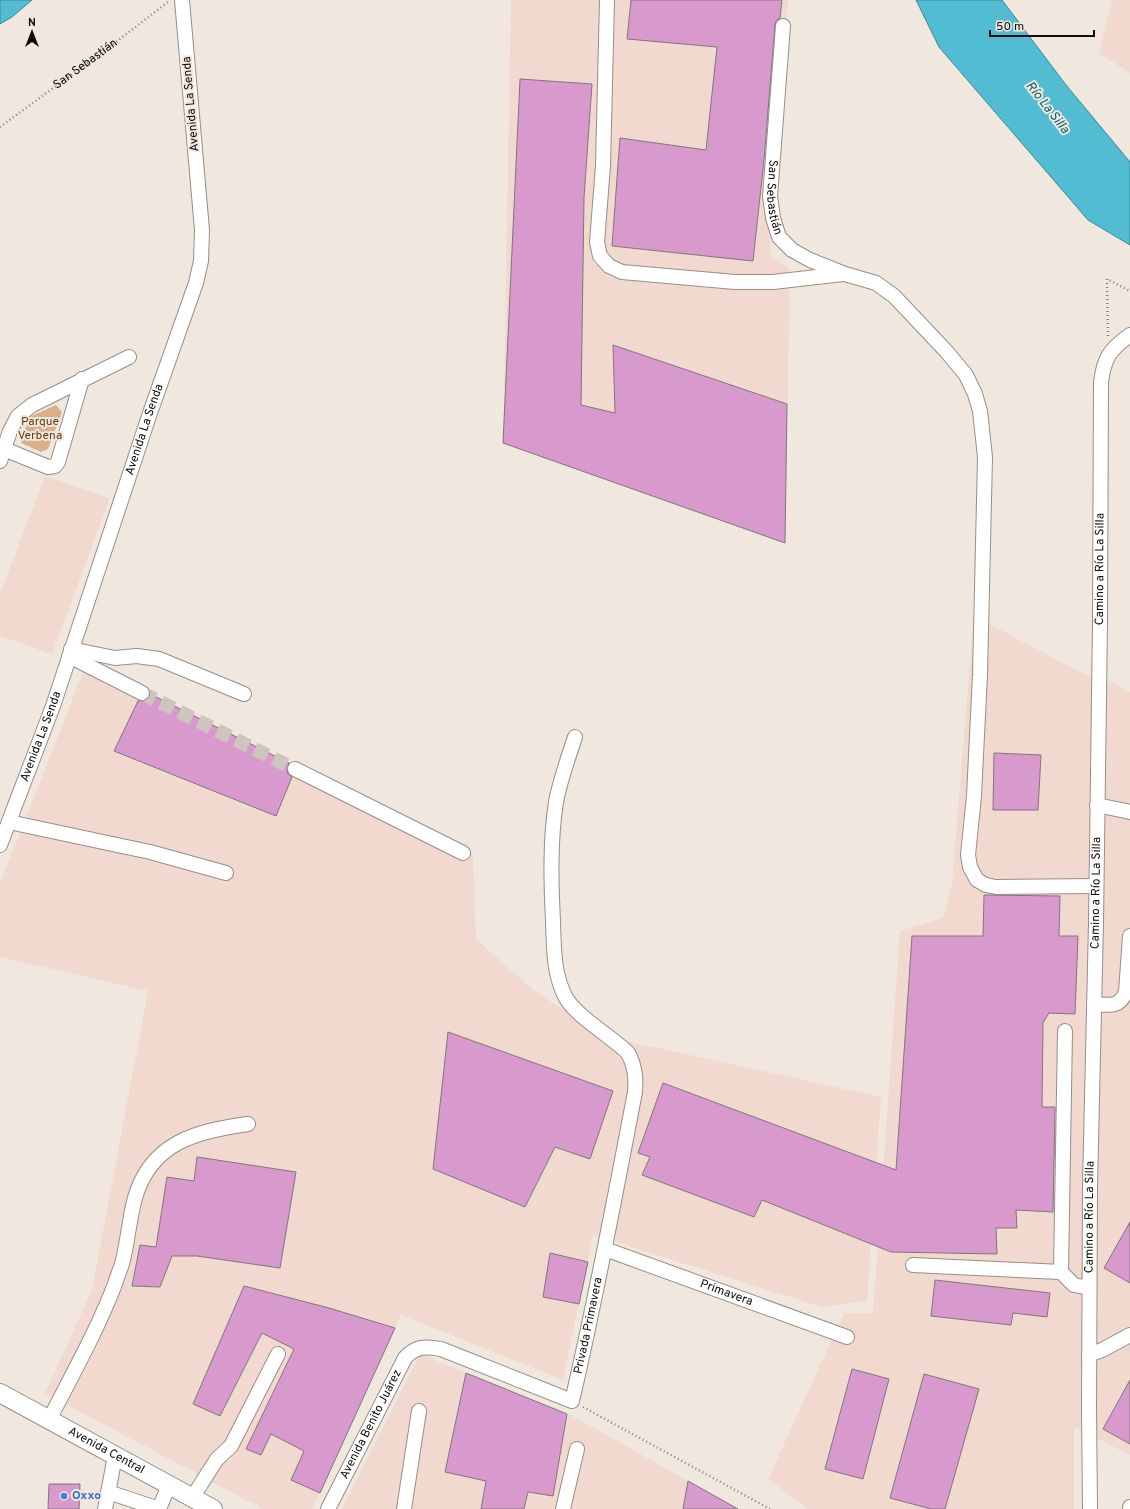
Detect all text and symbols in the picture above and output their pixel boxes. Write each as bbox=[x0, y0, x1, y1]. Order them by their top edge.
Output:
north arrow bbox=[12, 12, 52, 52]
scale bar bbox=[990, 12, 1094, 38]
text: N bbox=[28, 16, 36, 30]
text: 50 m bbox=[996, 19, 1024, 35]
street label: San Sebastián bbox=[50, 35, 121, 93]
street label: Avenida La Senda bbox=[179, 56, 203, 152]
water label: Río La Silla bbox=[1022, 79, 1073, 138]
street label: San Sebastián bbox=[762, 159, 786, 237]
street label: Avenida La Senda bbox=[122, 382, 168, 477]
park label: Parque Verbena bbox=[18, 414, 62, 444]
street label: Camino a Río La Silla bbox=[1092, 513, 1108, 625]
street label: Avenida La Senda bbox=[17, 689, 65, 784]
street label: Camino a Río La Silla bbox=[1087, 837, 1105, 949]
street label: Camino a Río La Silla bbox=[1082, 1161, 1099, 1273]
street label: Privada Primavera bbox=[570, 1276, 607, 1376]
street label: Primavera bbox=[698, 1276, 755, 1310]
street label: Avenida Benito Juárez bbox=[337, 1367, 406, 1482]
street label: Avenida Central bbox=[65, 1424, 147, 1478]
place label: Oxxo bbox=[72, 1488, 101, 1504]
marker: Oxxo bbox=[59, 1491, 69, 1501]

